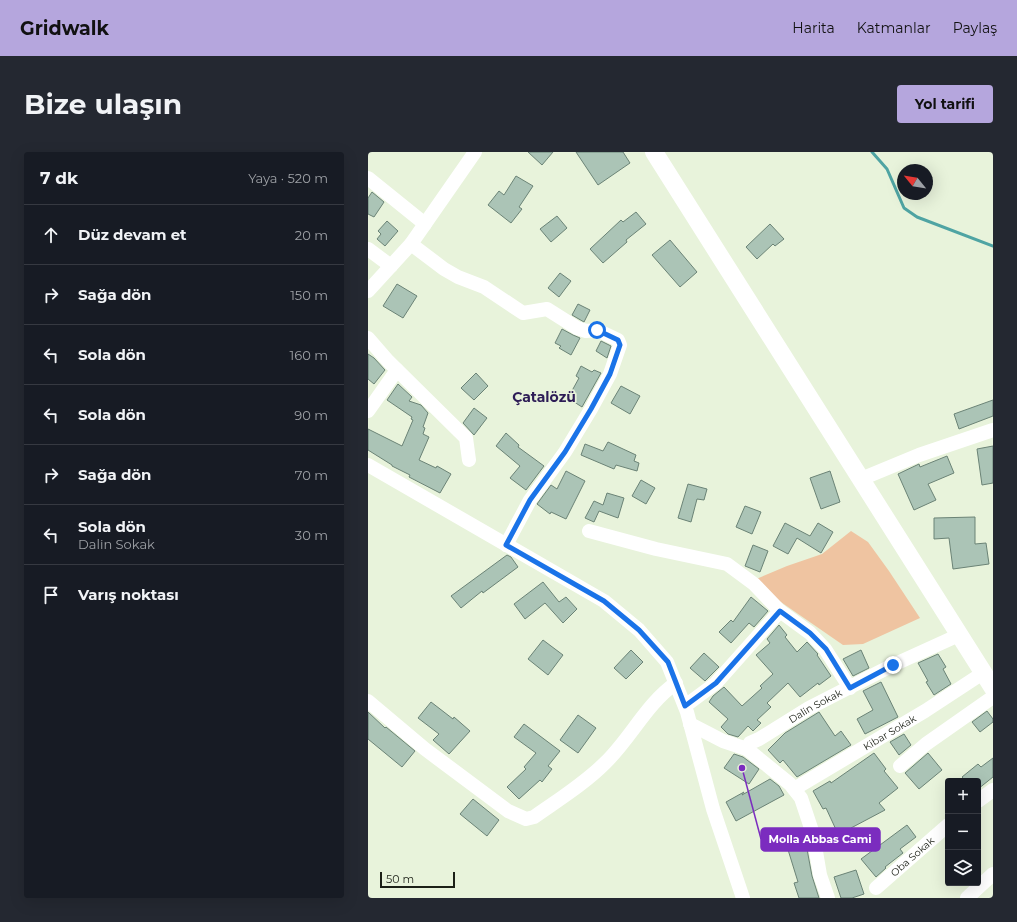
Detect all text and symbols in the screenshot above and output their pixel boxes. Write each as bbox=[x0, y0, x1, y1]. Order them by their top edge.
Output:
text: Gridwalk bbox=[20, 17, 109, 40]
text: Harita bbox=[792, 19, 835, 37]
text: Katmanlar bbox=[857, 19, 931, 37]
text: Paylaş bbox=[953, 19, 997, 37]
button: Yol tarifi bbox=[897, 85, 993, 123]
text: Bize ulaşın bbox=[24, 87, 182, 121]
north arrow bbox=[897, 164, 933, 200]
text: 7 dk bbox=[40, 168, 78, 188]
text: Yaya · 520 m bbox=[248, 170, 328, 186]
icon: ahead bbox=[40, 224, 62, 246]
text: Düz devam et bbox=[78, 225, 187, 244]
text: 20 m bbox=[295, 227, 328, 243]
icon: right bbox=[40, 284, 62, 306]
text: Sağa dön bbox=[78, 285, 151, 304]
text: 150 m bbox=[290, 287, 328, 303]
route start bbox=[588, 321, 606, 339]
icon: left bbox=[40, 344, 62, 366]
text: Sola dön bbox=[78, 345, 146, 364]
text: 160 m bbox=[290, 347, 328, 363]
district label: Çatalözü bbox=[512, 388, 576, 406]
icon: left bbox=[40, 404, 62, 426]
text: Sola dön bbox=[78, 405, 146, 424]
text: 90 m bbox=[294, 407, 328, 423]
icon: right bbox=[40, 464, 62, 486]
text: Sağa dön bbox=[78, 465, 151, 484]
text: 70 m bbox=[295, 467, 328, 483]
text: Sola dön bbox=[78, 517, 146, 536]
icon: left bbox=[40, 524, 62, 546]
text: 30 m bbox=[295, 527, 328, 543]
text: Dalin Sokak bbox=[78, 536, 155, 552]
icon: arrive bbox=[40, 584, 62, 606]
text: Varış noktası bbox=[78, 585, 179, 604]
route end bbox=[884, 656, 902, 674]
street label: Dalin Sokak bbox=[786, 686, 844, 726]
street label: Kibar Sokak bbox=[861, 712, 918, 753]
map controls bbox=[945, 778, 981, 886]
button: + bbox=[945, 778, 981, 814]
button: − bbox=[945, 814, 981, 850]
callout: Molla Abbas Cami bbox=[761, 828, 880, 851]
text: Molla Abbas Cami bbox=[768, 832, 872, 846]
street label: Oba Sokak bbox=[888, 834, 937, 879]
button: layers bbox=[945, 850, 981, 886]
scale bar bbox=[380, 870, 455, 889]
text: 50 m bbox=[386, 872, 414, 886]

